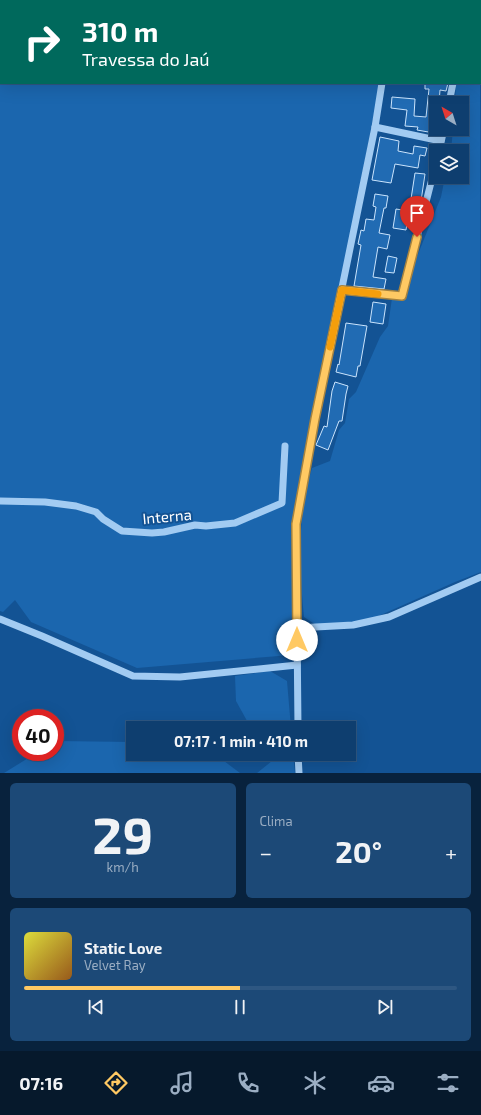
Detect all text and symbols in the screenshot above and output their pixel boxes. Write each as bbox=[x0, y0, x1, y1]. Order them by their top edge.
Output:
text: 310 m bbox=[82, 14, 158, 48]
icon: right bbox=[16, 16, 68, 68]
text: Travessa do Jaú bbox=[82, 48, 210, 70]
north arrow bbox=[429, 96, 469, 136]
map controls bbox=[429, 96, 469, 184]
button: layers bbox=[429, 144, 469, 184]
pin bbox=[400, 196, 434, 237]
icon: arrive bbox=[406, 202, 428, 224]
street label: Interna bbox=[142, 505, 192, 527]
position arrow bbox=[276, 619, 318, 661]
speed limit sign: 40 bbox=[12, 709, 64, 761]
text: 07:17 · 1 min · 410 m bbox=[174, 732, 308, 750]
text: 29 bbox=[92, 802, 153, 864]
text: Clima bbox=[260, 813, 293, 829]
text: 20° bbox=[335, 833, 382, 869]
text: − bbox=[260, 839, 272, 865]
text: + bbox=[445, 839, 457, 865]
text: km/h bbox=[107, 859, 139, 875]
text: Static Love bbox=[84, 939, 162, 957]
text: Velvet Ray bbox=[84, 957, 146, 973]
icon: previous bbox=[85, 996, 107, 1018]
icon: pause bbox=[229, 996, 251, 1018]
icon: next bbox=[374, 996, 396, 1018]
icon: directions bbox=[102, 1069, 130, 1097]
icon: music bbox=[168, 1069, 196, 1097]
icon: phone bbox=[234, 1069, 262, 1097]
icon: climate bbox=[301, 1069, 329, 1097]
icon: car bbox=[367, 1069, 395, 1097]
icon: filters bbox=[434, 1069, 462, 1097]
text: 07:16 bbox=[19, 1072, 63, 1094]

